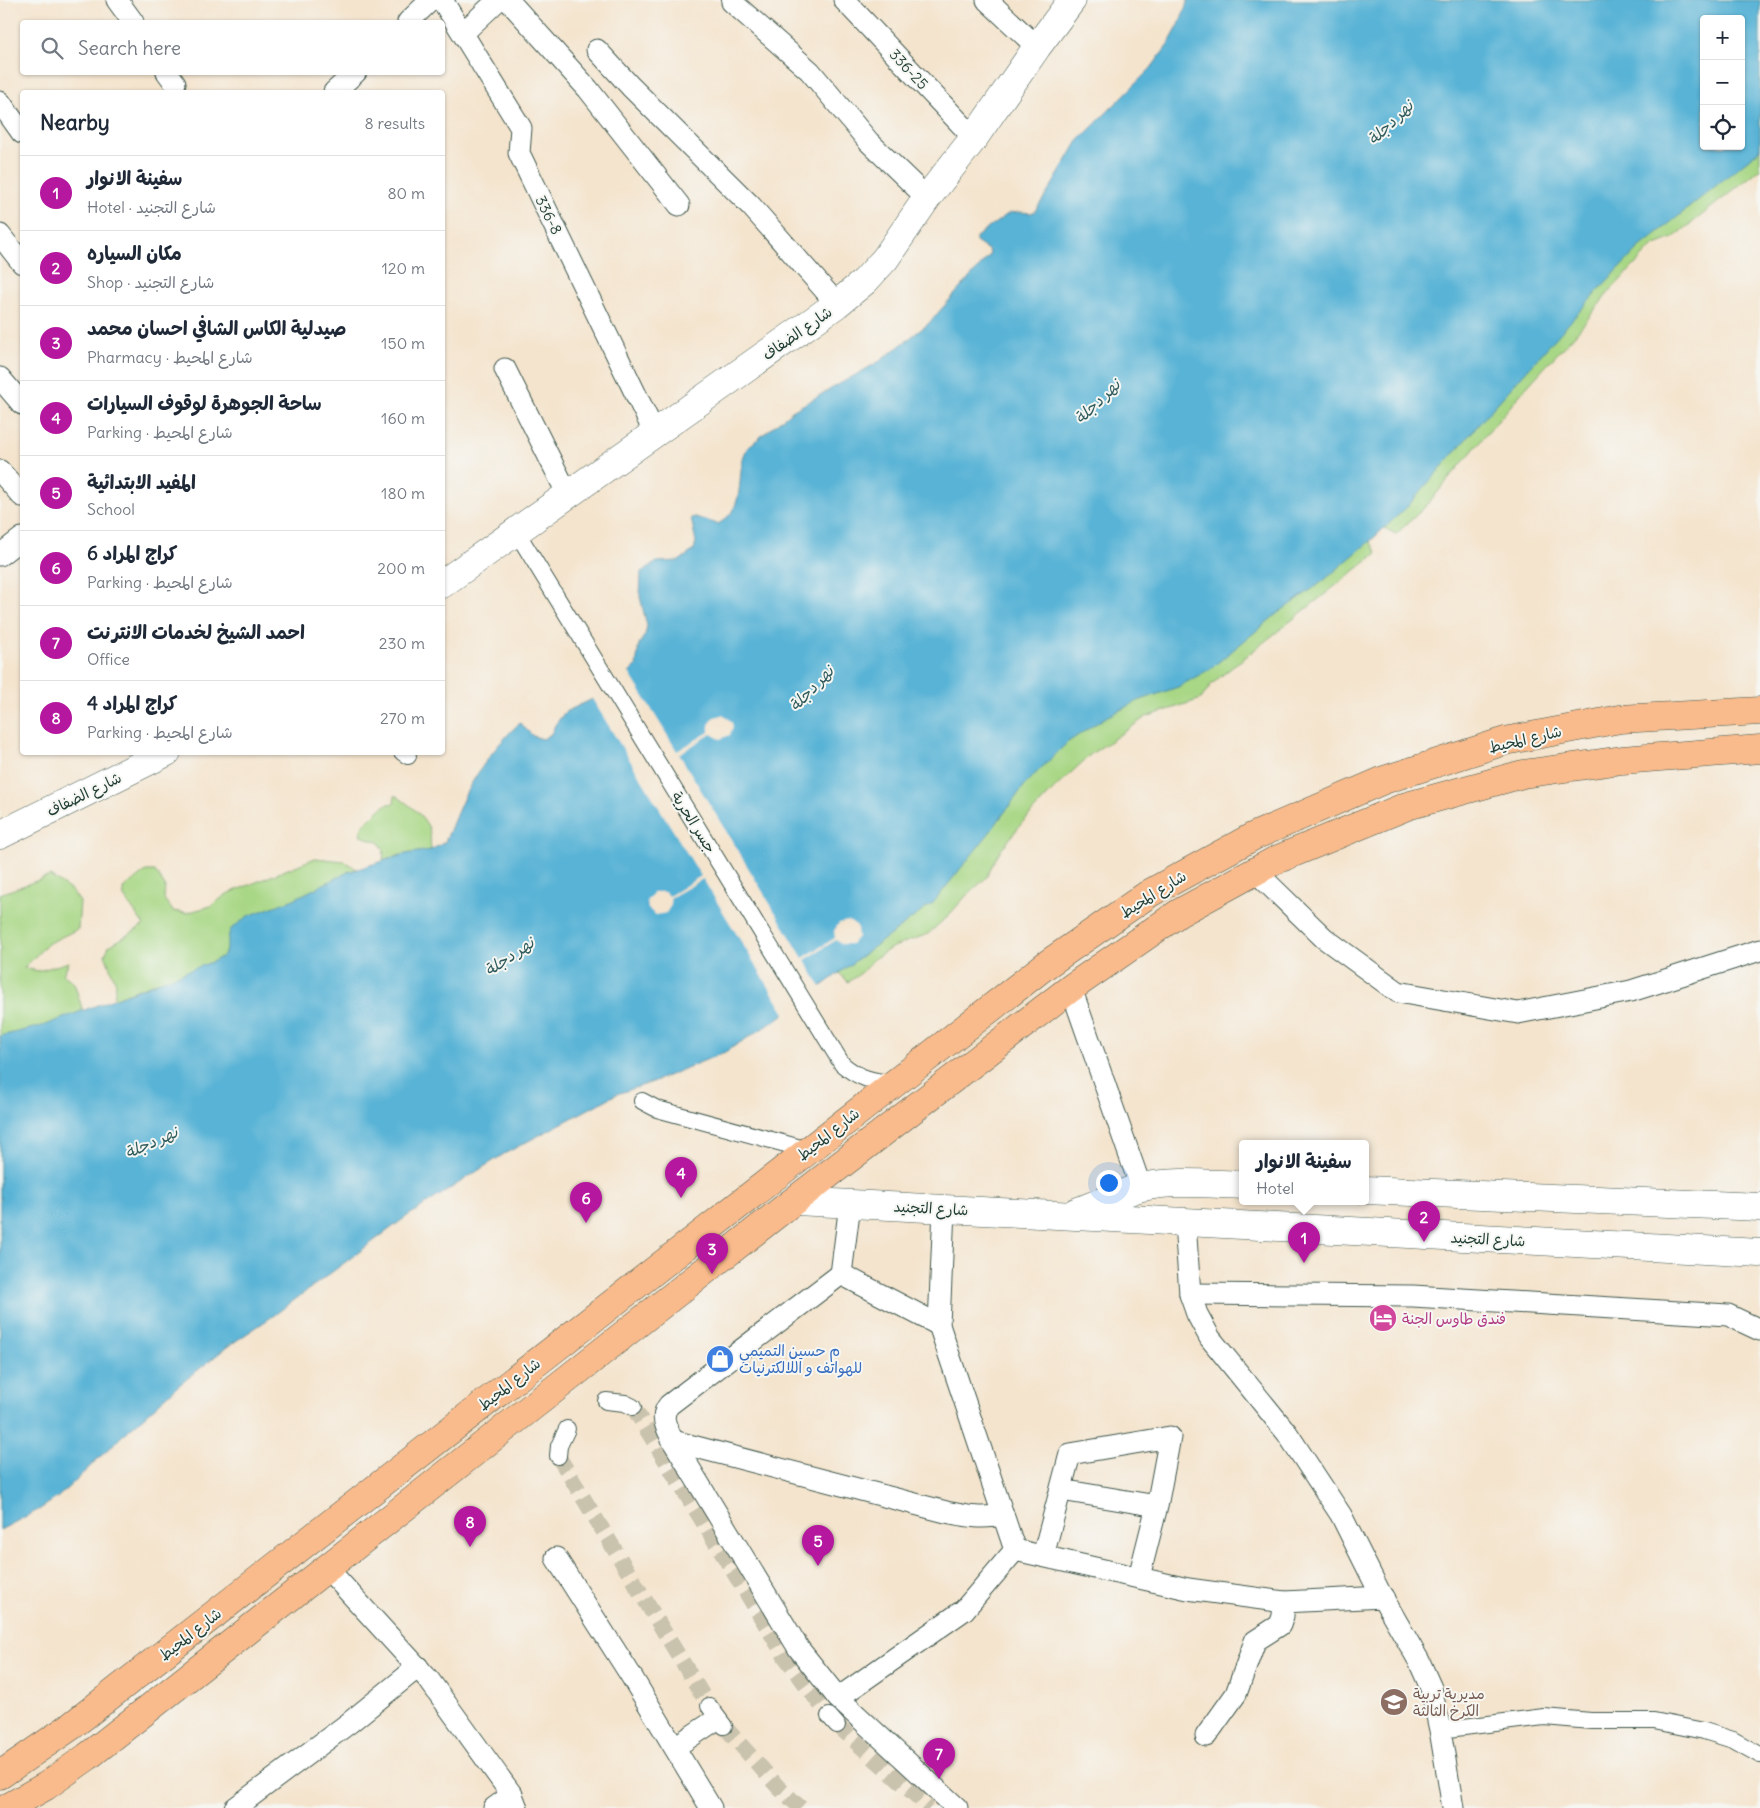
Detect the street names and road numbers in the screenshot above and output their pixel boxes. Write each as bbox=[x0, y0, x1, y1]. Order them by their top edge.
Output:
street label: 336-25 bbox=[885, 45, 933, 93]
street label: 336-8 bbox=[532, 193, 566, 237]
street label: شارع الضفاف bbox=[758, 302, 836, 365]
street label: شارع المحيط bbox=[1487, 721, 1564, 758]
street label: شارع الضفاف bbox=[43, 768, 125, 821]
street label: جسر الحرية bbox=[668, 788, 720, 856]
street label: شارع المحيط bbox=[1116, 866, 1190, 923]
street label: شارع المحيط bbox=[793, 1104, 864, 1165]
street label: شارع التجنيد bbox=[893, 1197, 969, 1220]
street label: شارع التجنيد bbox=[1450, 1228, 1526, 1251]
street label: شارع المحيط bbox=[474, 1354, 545, 1415]
street label: شارع المحيط bbox=[155, 1604, 226, 1665]

